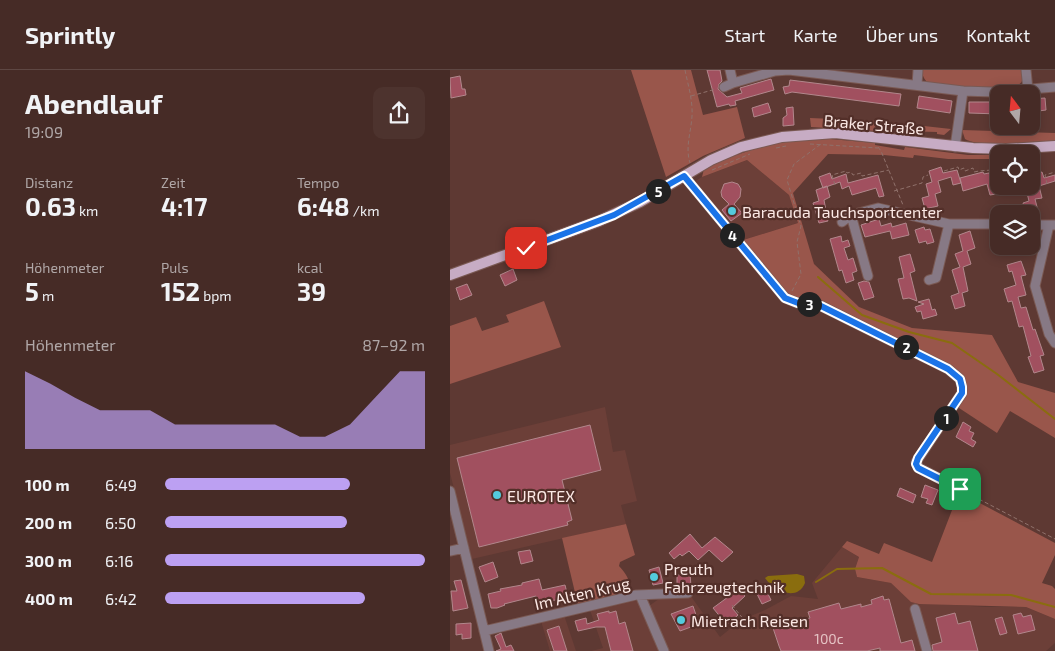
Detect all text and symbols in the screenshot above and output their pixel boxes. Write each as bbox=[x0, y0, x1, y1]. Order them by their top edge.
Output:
text: Sprintly bbox=[25, 20, 115, 49]
text: Start bbox=[724, 24, 765, 46]
text: Karte bbox=[793, 24, 838, 46]
text: Über uns bbox=[866, 24, 938, 46]
text: Kontakt bbox=[966, 24, 1030, 46]
north arrow bbox=[990, 85, 1040, 135]
map controls bbox=[990, 85, 1040, 255]
text: Abendlauf bbox=[25, 86, 162, 120]
button: share bbox=[373, 87, 425, 139]
street label: Braker Straße bbox=[823, 110, 925, 138]
text: 19:09 bbox=[25, 122, 63, 141]
button: locate bbox=[990, 145, 1040, 195]
text: Distanz bbox=[25, 174, 73, 191]
text: Zeit bbox=[161, 174, 185, 191]
text: Tempo bbox=[297, 174, 339, 191]
pin: 5 bbox=[646, 178, 670, 204]
text: 5 bbox=[655, 183, 662, 200]
text: 0.63 bbox=[25, 191, 76, 221]
text: 4:17 bbox=[161, 191, 207, 221]
text: 6:48 bbox=[297, 191, 350, 221]
text: km bbox=[76, 202, 98, 219]
text: /km bbox=[350, 202, 379, 219]
place label: Baracuda Tauchsportcenter bbox=[742, 202, 943, 221]
marker: Baracuda Tauchsportcenter bbox=[726, 205, 738, 217]
button: layers bbox=[990, 205, 1040, 255]
pin: 4 bbox=[720, 222, 744, 248]
pin bbox=[505, 227, 547, 269]
text: 4 bbox=[728, 227, 737, 244]
icon: check bbox=[512, 234, 540, 262]
text: Höhenmeter bbox=[25, 259, 104, 276]
text: Puls bbox=[161, 259, 189, 276]
text: kcal bbox=[297, 259, 323, 276]
text: 5 bbox=[25, 276, 39, 306]
text: 152 bbox=[161, 276, 200, 306]
text: 39 bbox=[297, 276, 326, 306]
text: m bbox=[39, 287, 54, 304]
text: bpm bbox=[200, 287, 232, 304]
pin: 3 bbox=[796, 292, 822, 316]
text: 3 bbox=[806, 296, 813, 313]
pin: 2 bbox=[894, 334, 918, 360]
text: Höhenmeter bbox=[25, 335, 116, 354]
text: 87–92 m bbox=[362, 335, 425, 354]
text: 2 bbox=[902, 339, 911, 356]
pin: 1 bbox=[934, 406, 958, 430]
text: 1 bbox=[943, 410, 950, 427]
pin bbox=[939, 468, 981, 510]
text: 100 m bbox=[25, 475, 70, 494]
text: 6:49 bbox=[105, 475, 137, 494]
icon: arrive bbox=[946, 475, 974, 503]
place label: EUROTEX bbox=[507, 486, 575, 505]
marker: EUROTEX bbox=[491, 489, 503, 501]
text: 200 m bbox=[25, 513, 72, 532]
text: 6:50 bbox=[105, 513, 136, 532]
text: 300 m bbox=[25, 551, 72, 570]
text: 6:16 bbox=[105, 551, 133, 570]
place label: Preuth Fahrzeugtechnik bbox=[664, 559, 785, 596]
marker: Preuth Fahrzeugtechnik bbox=[648, 571, 660, 583]
street label: Im Alten Krug bbox=[532, 573, 632, 613]
text: 400 m bbox=[25, 589, 73, 608]
text: 6:42 bbox=[105, 589, 137, 608]
place label: Mietrach Reisen bbox=[691, 611, 808, 630]
marker: Mietrach Reisen bbox=[675, 614, 687, 626]
house number: 100c bbox=[814, 630, 844, 647]

